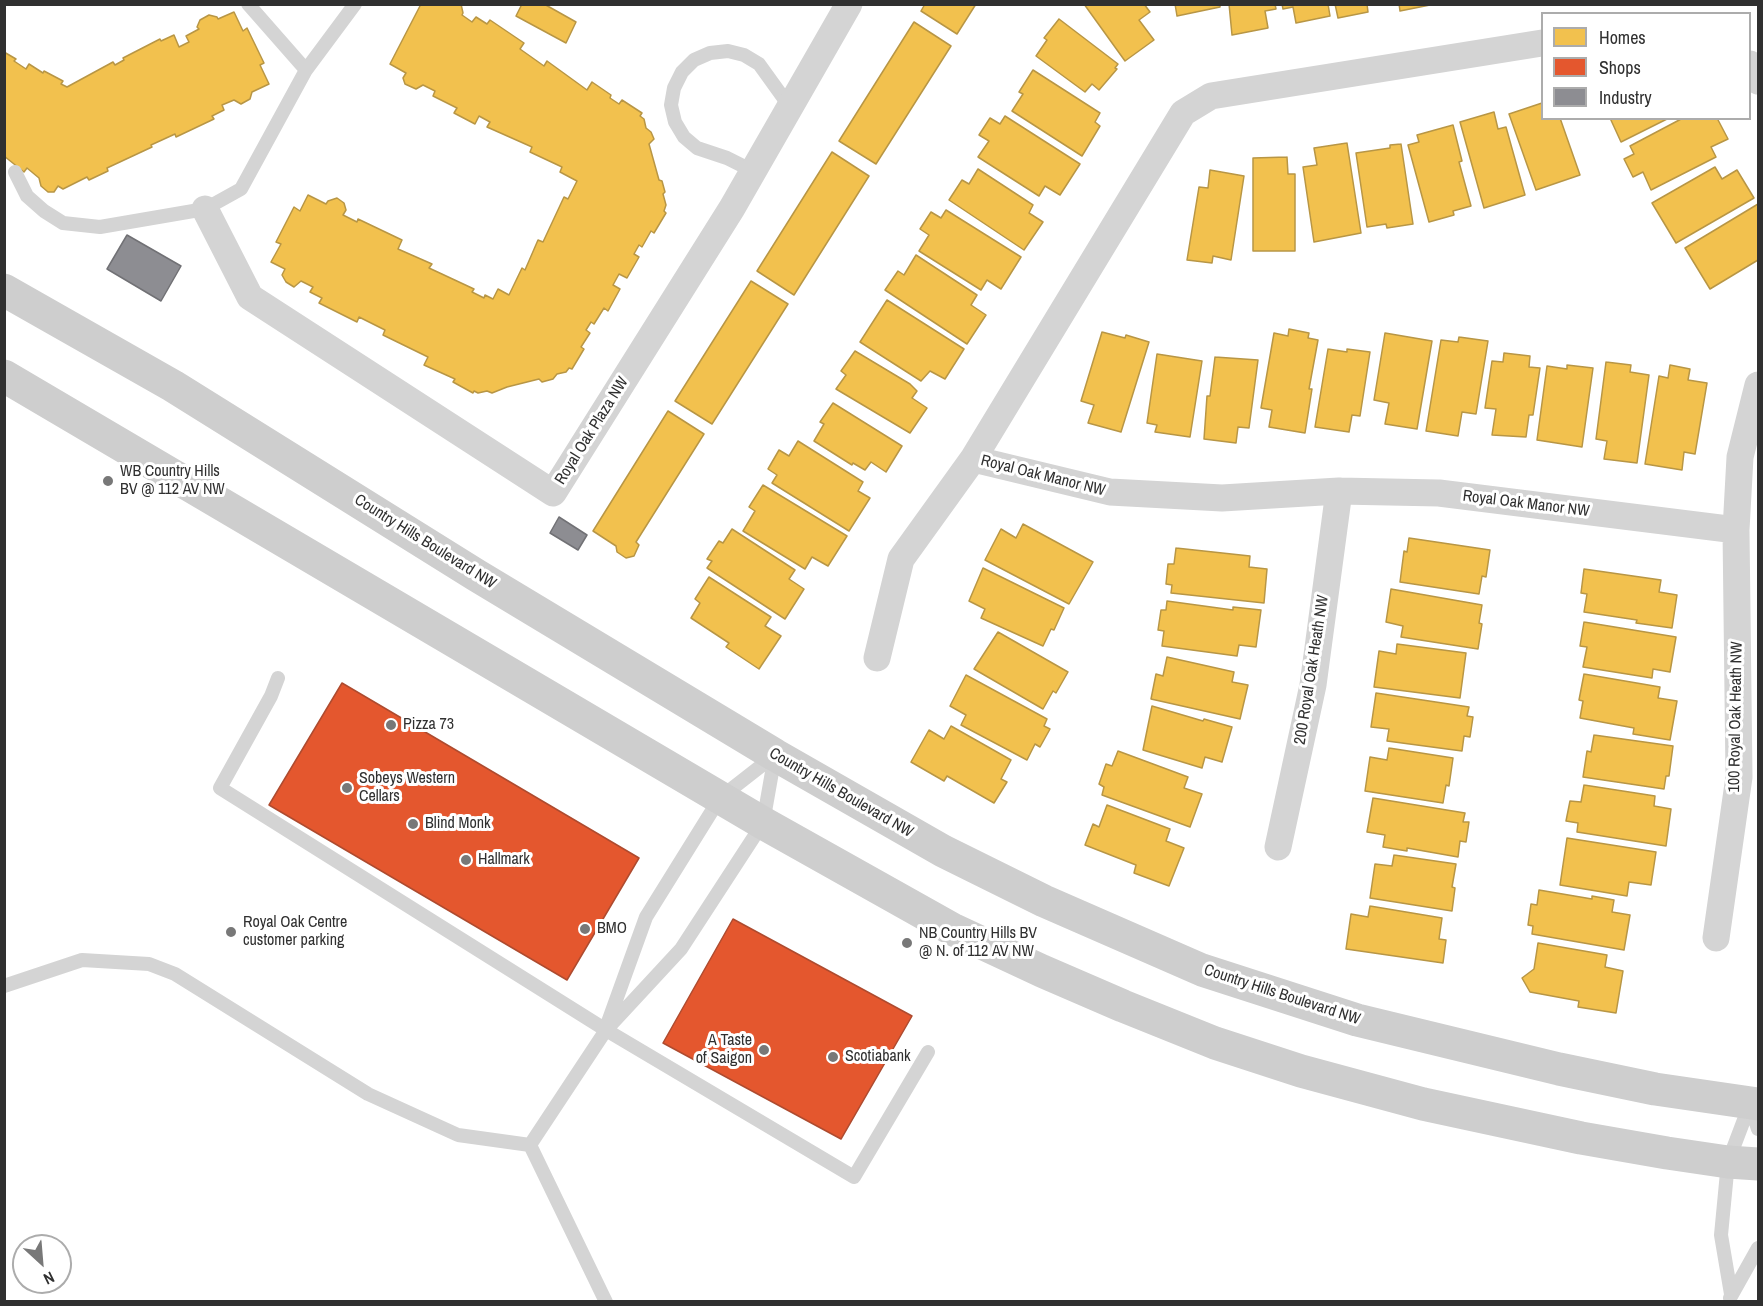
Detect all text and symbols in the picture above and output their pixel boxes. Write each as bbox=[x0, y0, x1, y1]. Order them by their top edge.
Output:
legend bbox=[1541, 12, 1751, 120]
text: Homes bbox=[1599, 25, 1646, 50]
text: Shops bbox=[1599, 55, 1641, 80]
text: Industry bbox=[1599, 85, 1652, 110]
street label: Royal Oak Plaza NW bbox=[551, 374, 633, 488]
street label: Royal Oak Manor NW bbox=[979, 451, 1107, 501]
place label: WB Country Hills BV @ 112 AV NW bbox=[120, 462, 225, 500]
marker: WB Country Hills BV @ 112 AV NW bbox=[101, 474, 115, 488]
street label: Royal Oak Manor NW bbox=[1462, 487, 1590, 521]
street label: Country Hills Boulevard NW bbox=[351, 491, 499, 593]
street label: 200 Royal Oak Heath NW bbox=[1291, 594, 1333, 746]
street label: 100 Royal Oak Heath NW bbox=[1725, 641, 1747, 793]
place label: Pizza 73 bbox=[403, 715, 454, 735]
marker: Pizza 73 bbox=[384, 718, 398, 732]
street label: Country Hills Boulevard NW bbox=[765, 744, 917, 842]
place label: Sobeys Western Cellars bbox=[359, 769, 455, 807]
marker: Sobeys Western Cellars bbox=[340, 781, 354, 795]
place label: Blind Monk bbox=[425, 814, 491, 834]
marker: Blind Monk bbox=[406, 817, 420, 831]
place label: Hallmark bbox=[478, 850, 530, 870]
marker: Hallmark bbox=[459, 853, 473, 867]
place label: Royal Oak Centre customer parking bbox=[243, 913, 347, 951]
place label: BMO bbox=[597, 919, 627, 939]
marker: BMO bbox=[578, 922, 592, 936]
place label: NB Country Hills BV @ N. of 112 AV NW bbox=[919, 924, 1037, 962]
marker: Royal Oak Centre customer parking bbox=[224, 925, 238, 939]
marker: NB Country Hills BV @ N. of 112 AV NW bbox=[900, 936, 914, 950]
street label: Country Hills Boulevard NW bbox=[1201, 961, 1363, 1029]
place label: A Taste of Saigon bbox=[696, 1031, 752, 1069]
marker: A Taste of Saigon bbox=[757, 1043, 771, 1057]
place label: Scotiabank bbox=[845, 1047, 911, 1067]
marker: Scotiabank bbox=[826, 1050, 840, 1064]
north arrow bbox=[12, 1234, 72, 1294]
text: N bbox=[40, 1266, 58, 1290]

